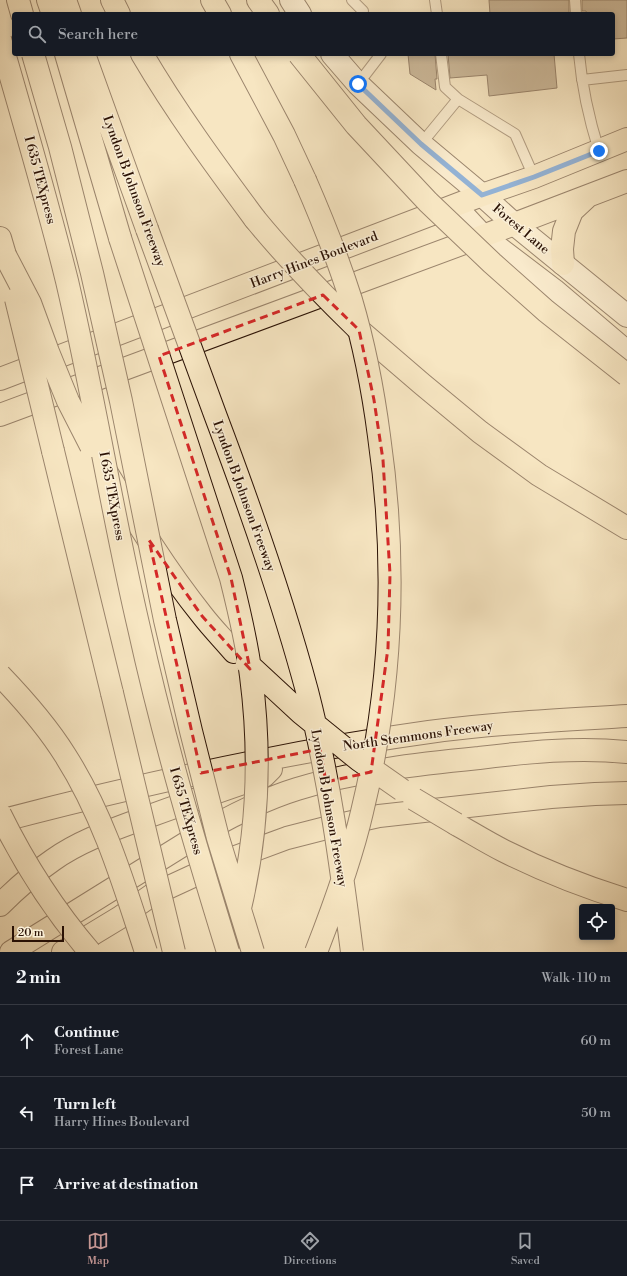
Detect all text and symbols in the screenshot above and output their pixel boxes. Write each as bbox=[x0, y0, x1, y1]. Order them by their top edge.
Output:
search box bbox=[12, 12, 615, 56]
icon: search bbox=[26, 23, 48, 45]
text: Search here bbox=[58, 25, 138, 44]
route start bbox=[349, 75, 367, 93]
street label: Lyndon B Johnson Freeway bbox=[99, 113, 169, 270]
street label: I 635 TEXpress bbox=[21, 134, 60, 226]
route end bbox=[590, 142, 608, 160]
street label: Forest Lane bbox=[489, 201, 553, 258]
street label: Harry Hines Boulevard bbox=[248, 228, 381, 292]
street label: Lyndon B Johnson Freeway bbox=[209, 418, 279, 575]
street label: I 635 TEXpress bbox=[96, 450, 129, 542]
street label: North Stemmons Freeway bbox=[342, 717, 495, 754]
street label: Lyndon B Johnson Freeway bbox=[307, 728, 351, 889]
street label: I 635 TEXpress bbox=[166, 765, 206, 857]
map controls bbox=[579, 904, 615, 940]
button: locate bbox=[579, 904, 615, 940]
scale bar bbox=[12, 924, 64, 943]
text: 20 m bbox=[18, 926, 43, 940]
text: 2 min bbox=[16, 967, 61, 989]
text: Walk · 110 m bbox=[541, 970, 611, 986]
text: Continue bbox=[54, 1023, 119, 1042]
icon: ahead bbox=[16, 1030, 38, 1052]
text: 60 m bbox=[580, 1033, 611, 1049]
text: Forest Lane bbox=[54, 1042, 124, 1058]
text: Turn left bbox=[54, 1095, 116, 1114]
icon: left bbox=[16, 1102, 38, 1124]
text: 50 m bbox=[581, 1105, 611, 1121]
text: Harry Hines Boulevard bbox=[54, 1114, 189, 1130]
icon: arrive bbox=[16, 1174, 38, 1196]
text: Arrive at destination bbox=[54, 1175, 198, 1194]
tab: Map bbox=[87, 1230, 109, 1268]
tab: Directions bbox=[284, 1230, 337, 1268]
tab: Saved bbox=[511, 1230, 540, 1268]

